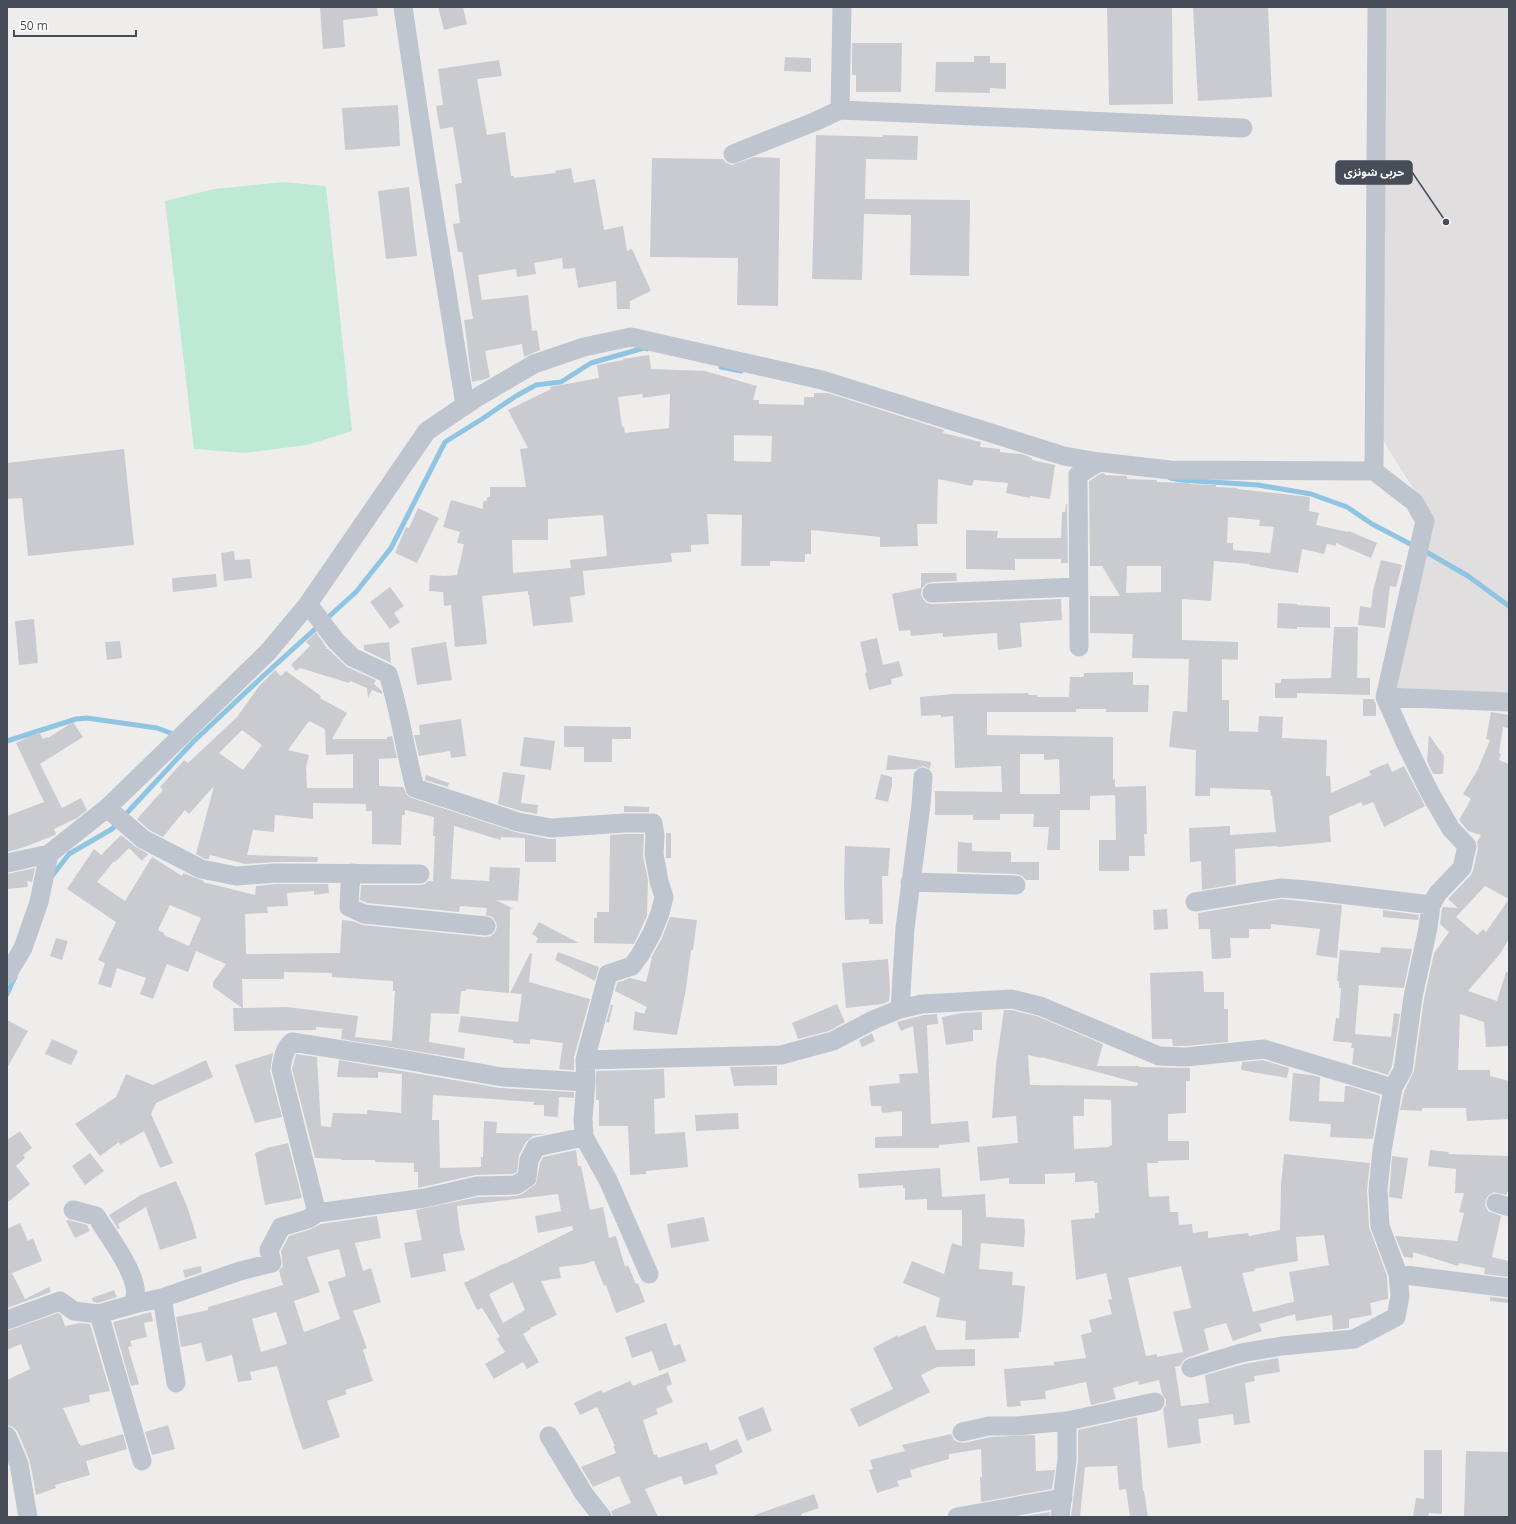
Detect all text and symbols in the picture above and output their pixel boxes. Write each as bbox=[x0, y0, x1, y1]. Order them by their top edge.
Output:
scale bar bbox=[14, 12, 136, 38]
text: 50 m bbox=[20, 17, 48, 34]
callout: حربی شونزی bbox=[1336, 161, 1412, 184]
text: حربی شونزی bbox=[1344, 164, 1404, 179]

